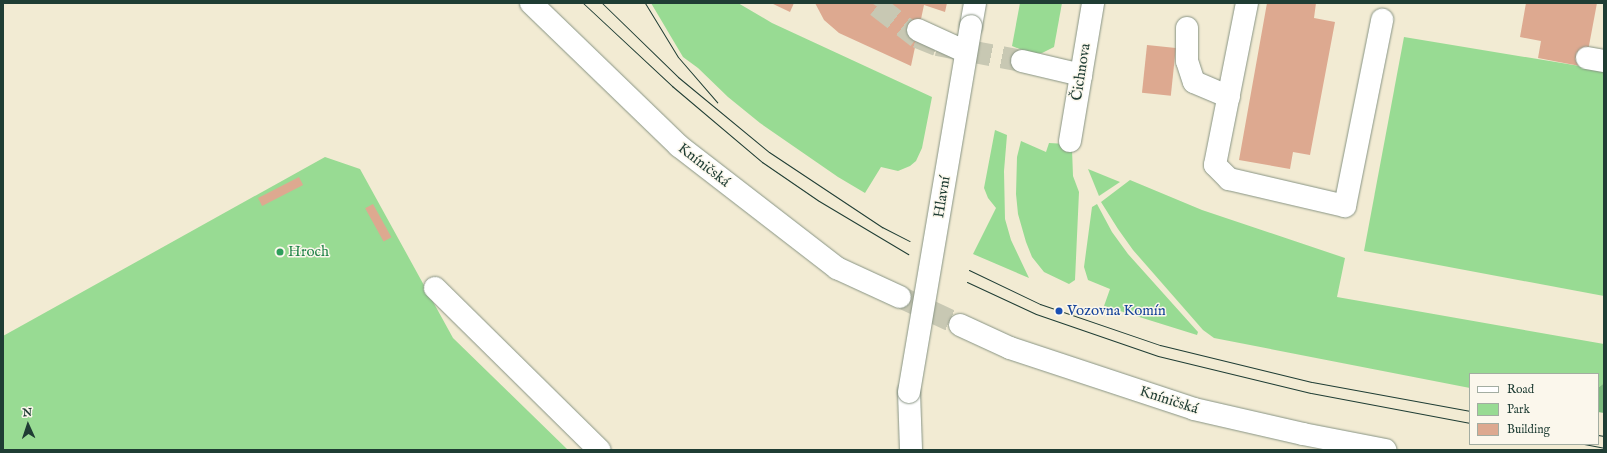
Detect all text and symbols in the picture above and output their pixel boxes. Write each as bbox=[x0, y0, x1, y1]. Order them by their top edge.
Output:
street label: Čichnova bbox=[1068, 42, 1094, 102]
street label: Kníničská bbox=[674, 139, 734, 191]
street label: Hlavní bbox=[930, 175, 954, 219]
place label: Hroch bbox=[288, 243, 329, 261]
marker: Hroch bbox=[275, 247, 285, 257]
place label: Vozovna Komín bbox=[1067, 302, 1166, 320]
marker: Vozovna Komín bbox=[1054, 306, 1064, 316]
legend bbox=[1469, 373, 1599, 445]
street label: Kníničská bbox=[1137, 382, 1201, 418]
text: Road bbox=[1507, 382, 1534, 397]
text: Park bbox=[1507, 402, 1530, 417]
north arrow bbox=[8, 405, 48, 445]
text: N bbox=[22, 406, 32, 420]
text: Building bbox=[1507, 422, 1550, 437]

